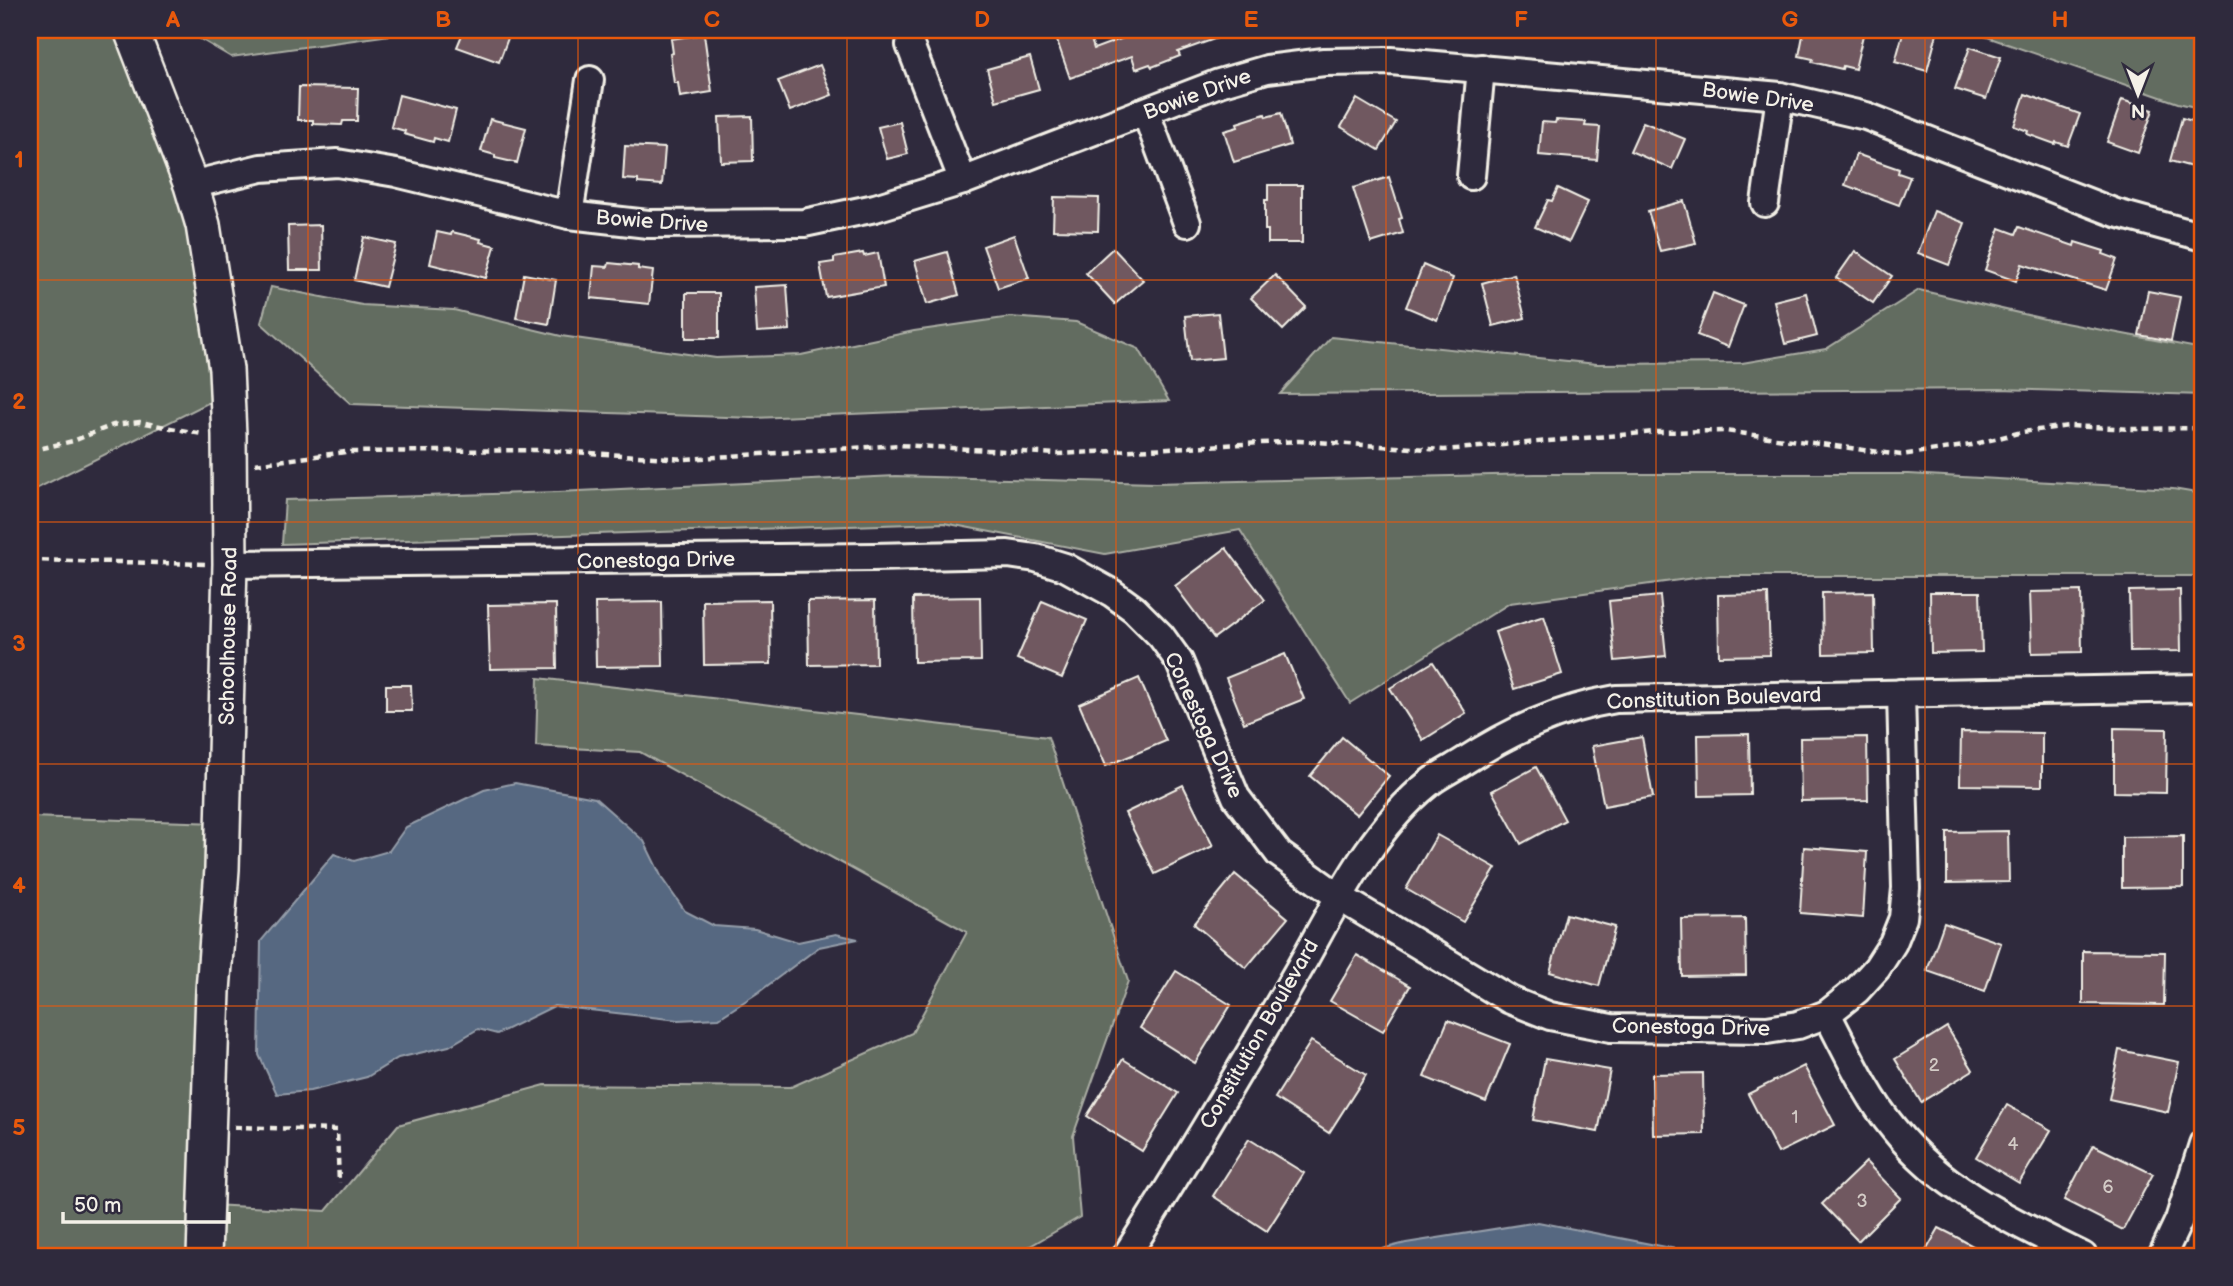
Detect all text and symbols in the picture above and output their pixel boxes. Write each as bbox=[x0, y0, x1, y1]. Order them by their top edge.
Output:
text: A bbox=[165, 6, 181, 34]
text: B bbox=[435, 6, 451, 34]
text: C bbox=[704, 6, 720, 34]
text: D bbox=[974, 6, 990, 34]
text: E bbox=[1244, 6, 1259, 34]
text: F bbox=[1514, 6, 1528, 34]
text: G bbox=[1782, 6, 1799, 34]
text: H bbox=[2051, 6, 2069, 34]
north arrow bbox=[2104, 60, 2174, 130]
street label: Bowie Drive bbox=[1140, 63, 1254, 125]
street label: Bowie Drive bbox=[1700, 77, 1815, 118]
text: N bbox=[2131, 98, 2145, 121]
text: 1 bbox=[14, 146, 24, 174]
street label: Bowie Drive bbox=[595, 205, 709, 238]
text: 2 bbox=[12, 388, 26, 416]
street label: Schoolhouse Road bbox=[214, 547, 243, 725]
street label: Conestoga Drive bbox=[577, 547, 735, 574]
text: 3 bbox=[12, 630, 26, 658]
street label: Conestoga Drive bbox=[1159, 648, 1248, 802]
street label: Constitution Boulevard bbox=[1606, 682, 1822, 715]
text: 4 bbox=[12, 872, 26, 900]
street label: Constitution Boulevard bbox=[1195, 935, 1324, 1134]
street label: Conestoga Drive bbox=[1612, 1014, 1770, 1041]
house number: 2 bbox=[1929, 1055, 1940, 1076]
house number: 1 bbox=[1792, 1107, 1798, 1128]
text: 5 bbox=[12, 1114, 26, 1142]
house number: 4 bbox=[2008, 1134, 2019, 1155]
house number: 6 bbox=[2103, 1177, 2114, 1198]
scale bar bbox=[63, 1181, 229, 1225]
house number: 3 bbox=[1856, 1191, 1868, 1212]
text: 50 m bbox=[74, 1193, 121, 1218]

